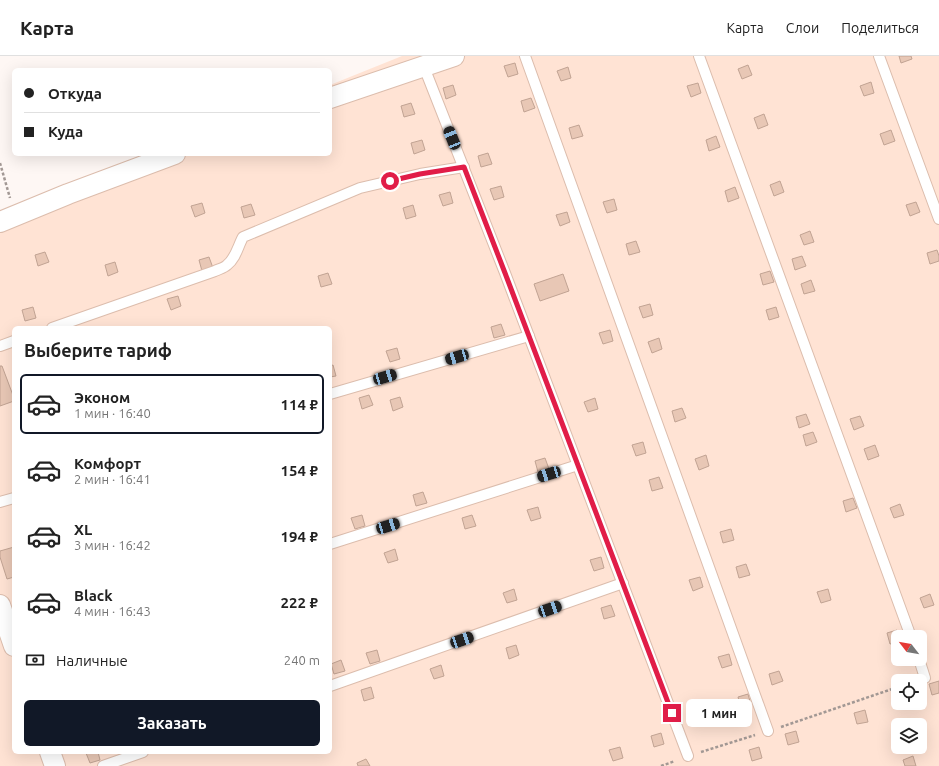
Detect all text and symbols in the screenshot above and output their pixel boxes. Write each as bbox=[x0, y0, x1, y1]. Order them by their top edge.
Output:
text: Карта bbox=[20, 17, 74, 39]
text: Карта bbox=[726, 20, 764, 36]
text: Слои bbox=[786, 20, 819, 36]
text: Поделиться bbox=[841, 20, 919, 36]
text: Откуда bbox=[48, 85, 102, 102]
text: Куда bbox=[48, 123, 83, 140]
car bbox=[442, 125, 462, 151]
route start bbox=[381, 172, 399, 190]
text: Выберите тариф bbox=[24, 340, 172, 360]
car bbox=[444, 348, 470, 366]
car bbox=[372, 368, 398, 386]
icon: car bbox=[26, 386, 62, 422]
text: Эконом bbox=[74, 389, 130, 406]
text: 114 ₽ bbox=[281, 396, 318, 413]
text: 1 мин · 16:40 bbox=[74, 406, 151, 420]
icon: car bbox=[26, 452, 62, 488]
text: Комфорт bbox=[74, 455, 141, 472]
text: 154 ₽ bbox=[281, 462, 318, 479]
car bbox=[536, 465, 562, 483]
text: 2 мин · 16:41 bbox=[74, 472, 151, 486]
car bbox=[375, 517, 401, 535]
icon: car bbox=[26, 518, 62, 554]
text: XL bbox=[74, 521, 92, 538]
text: 194 ₽ bbox=[281, 528, 318, 545]
text: 3 мин · 16:42 bbox=[74, 538, 151, 552]
icon: car bbox=[26, 584, 62, 620]
text: Black bbox=[74, 587, 113, 604]
text: 222 ₽ bbox=[281, 594, 318, 611]
car bbox=[537, 599, 563, 619]
text: 4 мин · 16:43 bbox=[74, 604, 151, 618]
car bbox=[449, 630, 475, 650]
north arrow bbox=[891, 630, 927, 666]
map controls bbox=[891, 630, 927, 754]
icon: cash bbox=[24, 649, 46, 671]
text: Наличные bbox=[56, 652, 128, 669]
text: 240 m bbox=[284, 653, 320, 667]
button: locate bbox=[891, 674, 927, 710]
callout: 1 мин bbox=[686, 699, 752, 727]
button: Заказать bbox=[24, 700, 320, 746]
route end bbox=[663, 704, 681, 722]
text: 1 мин bbox=[701, 706, 737, 720]
button: layers bbox=[891, 718, 927, 754]

